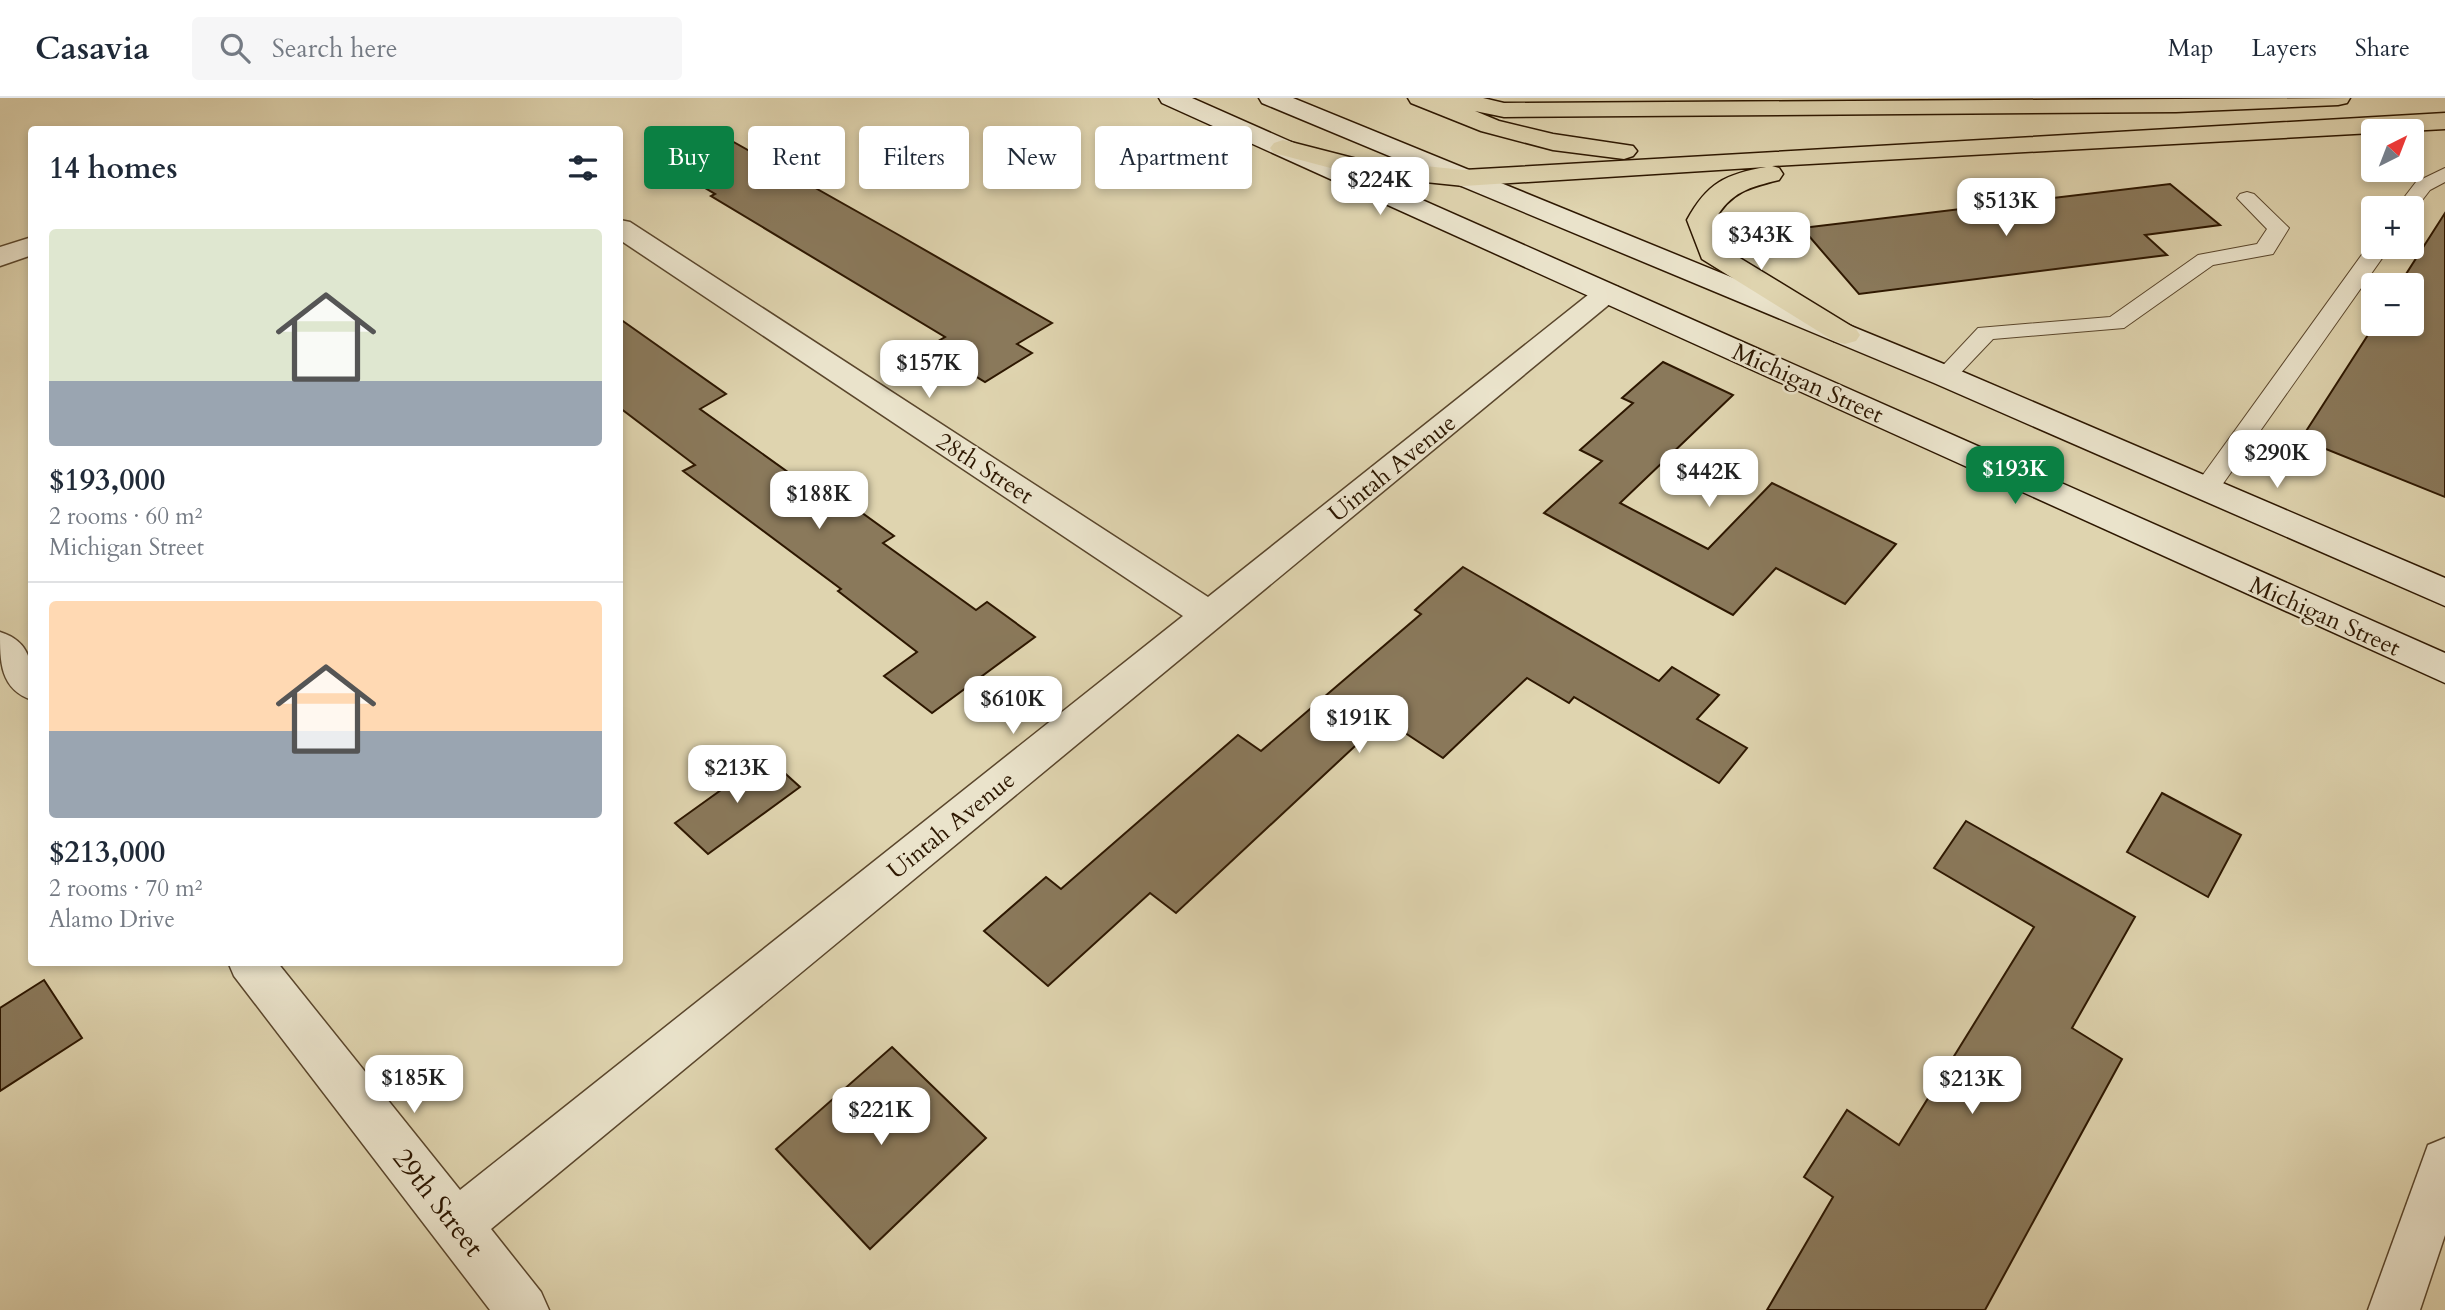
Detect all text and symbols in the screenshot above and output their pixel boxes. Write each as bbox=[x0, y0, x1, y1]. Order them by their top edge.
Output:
search box bbox=[192, 17, 682, 80]
text: Casavia bbox=[35, 26, 150, 71]
icon: search bbox=[216, 29, 254, 67]
text: Search here bbox=[272, 31, 398, 66]
text: Map bbox=[2168, 32, 2214, 65]
text: Layers bbox=[2252, 32, 2317, 65]
text: Share bbox=[2355, 32, 2410, 65]
north arrow bbox=[2361, 119, 2424, 182]
map controls bbox=[2361, 119, 2424, 336]
chip: Buy bbox=[644, 126, 734, 189]
chip: Rent bbox=[748, 126, 845, 189]
chip: Filters bbox=[859, 126, 969, 189]
chip: New bbox=[983, 126, 1081, 189]
chip: Apartment bbox=[1095, 126, 1252, 189]
text: 14 homes bbox=[49, 148, 178, 189]
icon: filters bbox=[564, 149, 602, 187]
pin: $224K bbox=[1331, 158, 1429, 217]
text: $224K bbox=[1347, 164, 1413, 195]
pin: $513K bbox=[1957, 178, 2055, 238]
text: $513K bbox=[1973, 185, 2039, 216]
button: + bbox=[2361, 196, 2424, 259]
pin: $343K bbox=[1712, 212, 1810, 272]
text: $343K bbox=[1728, 219, 1794, 250]
button: − bbox=[2361, 273, 2424, 336]
icon: home bbox=[263, 274, 389, 400]
street label: Michigan Street bbox=[1727, 335, 1889, 432]
pin: $157K bbox=[880, 341, 978, 400]
text: $157K bbox=[896, 347, 962, 378]
street label: Uintah Avenue bbox=[1322, 407, 1463, 530]
street label: 28th Street bbox=[930, 425, 1040, 512]
pin: $290K bbox=[2228, 430, 2326, 490]
text: $290K bbox=[2244, 437, 2310, 468]
pin: $193K bbox=[1966, 446, 2064, 506]
pin: $442K bbox=[1660, 450, 1758, 509]
text: $193K bbox=[1982, 453, 2048, 484]
text: $442K bbox=[1676, 456, 1742, 487]
text: $193,000 bbox=[49, 460, 165, 501]
pin: $188K bbox=[770, 472, 868, 531]
text: $188K bbox=[786, 478, 852, 509]
text: 2 rooms · 60 m² bbox=[49, 501, 202, 532]
text: Michigan Street bbox=[49, 532, 204, 563]
street label: Michigan Street bbox=[2244, 568, 2406, 665]
icon: home bbox=[263, 646, 389, 772]
pin: $610K bbox=[964, 676, 1062, 736]
text: $610K bbox=[980, 683, 1046, 714]
pin: $191K bbox=[1310, 696, 1408, 755]
text: $191K bbox=[1326, 702, 1392, 733]
pin: $213K bbox=[688, 746, 786, 805]
text: $213K bbox=[704, 752, 770, 783]
street label: Uintah Avenue bbox=[881, 764, 1022, 887]
text: $213,000 bbox=[49, 832, 165, 873]
text: 2 rooms · 70 m² bbox=[49, 873, 202, 904]
text: Alamo Drive bbox=[49, 904, 175, 935]
pin: $185K bbox=[365, 1056, 463, 1115]
pin: $213K bbox=[1923, 1056, 2021, 1116]
text: $185K bbox=[381, 1062, 447, 1093]
text: $213K bbox=[1939, 1063, 2005, 1094]
pin: $221K bbox=[832, 1088, 930, 1147]
text: $221K bbox=[848, 1094, 914, 1125]
street label: 29th Street bbox=[384, 1141, 493, 1265]

